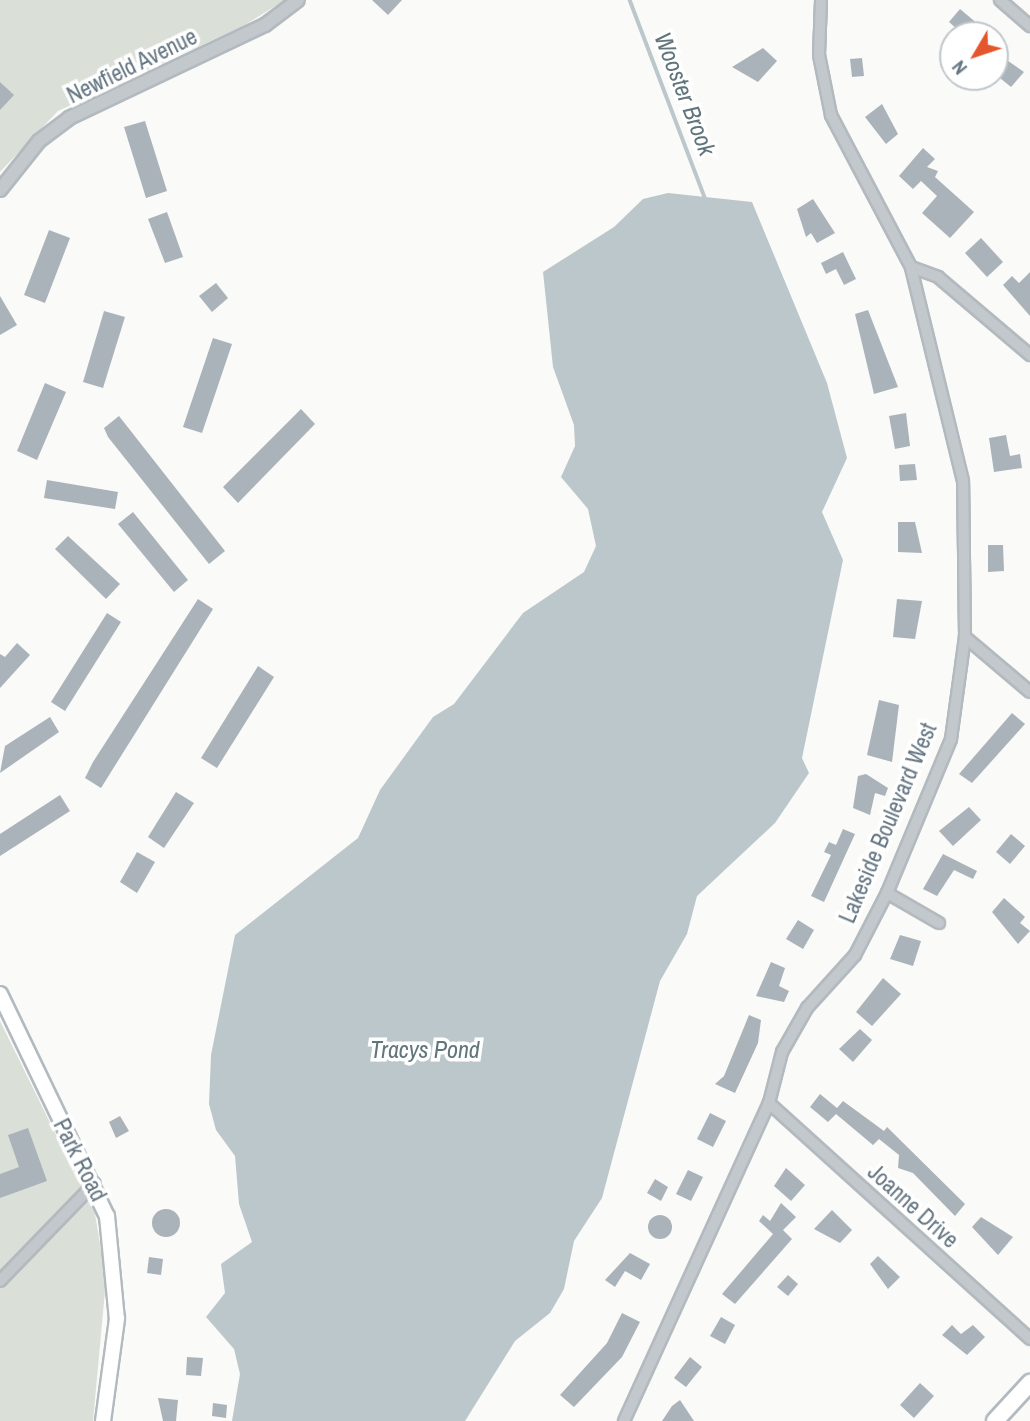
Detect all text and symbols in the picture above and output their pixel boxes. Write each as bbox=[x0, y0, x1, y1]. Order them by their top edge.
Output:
north arrow bbox=[939, 21, 1009, 91]
street label: Newfield Avenue bbox=[62, 22, 202, 110]
water label: Wooster Brook bbox=[648, 28, 722, 160]
text: N bbox=[946, 55, 973, 81]
street label: Lakeside Boulevard West bbox=[833, 719, 943, 927]
water label: Tracys Pond bbox=[370, 1036, 480, 1064]
street label: Park Road bbox=[47, 1114, 113, 1206]
street label: Joanne Drive bbox=[862, 1158, 964, 1254]

